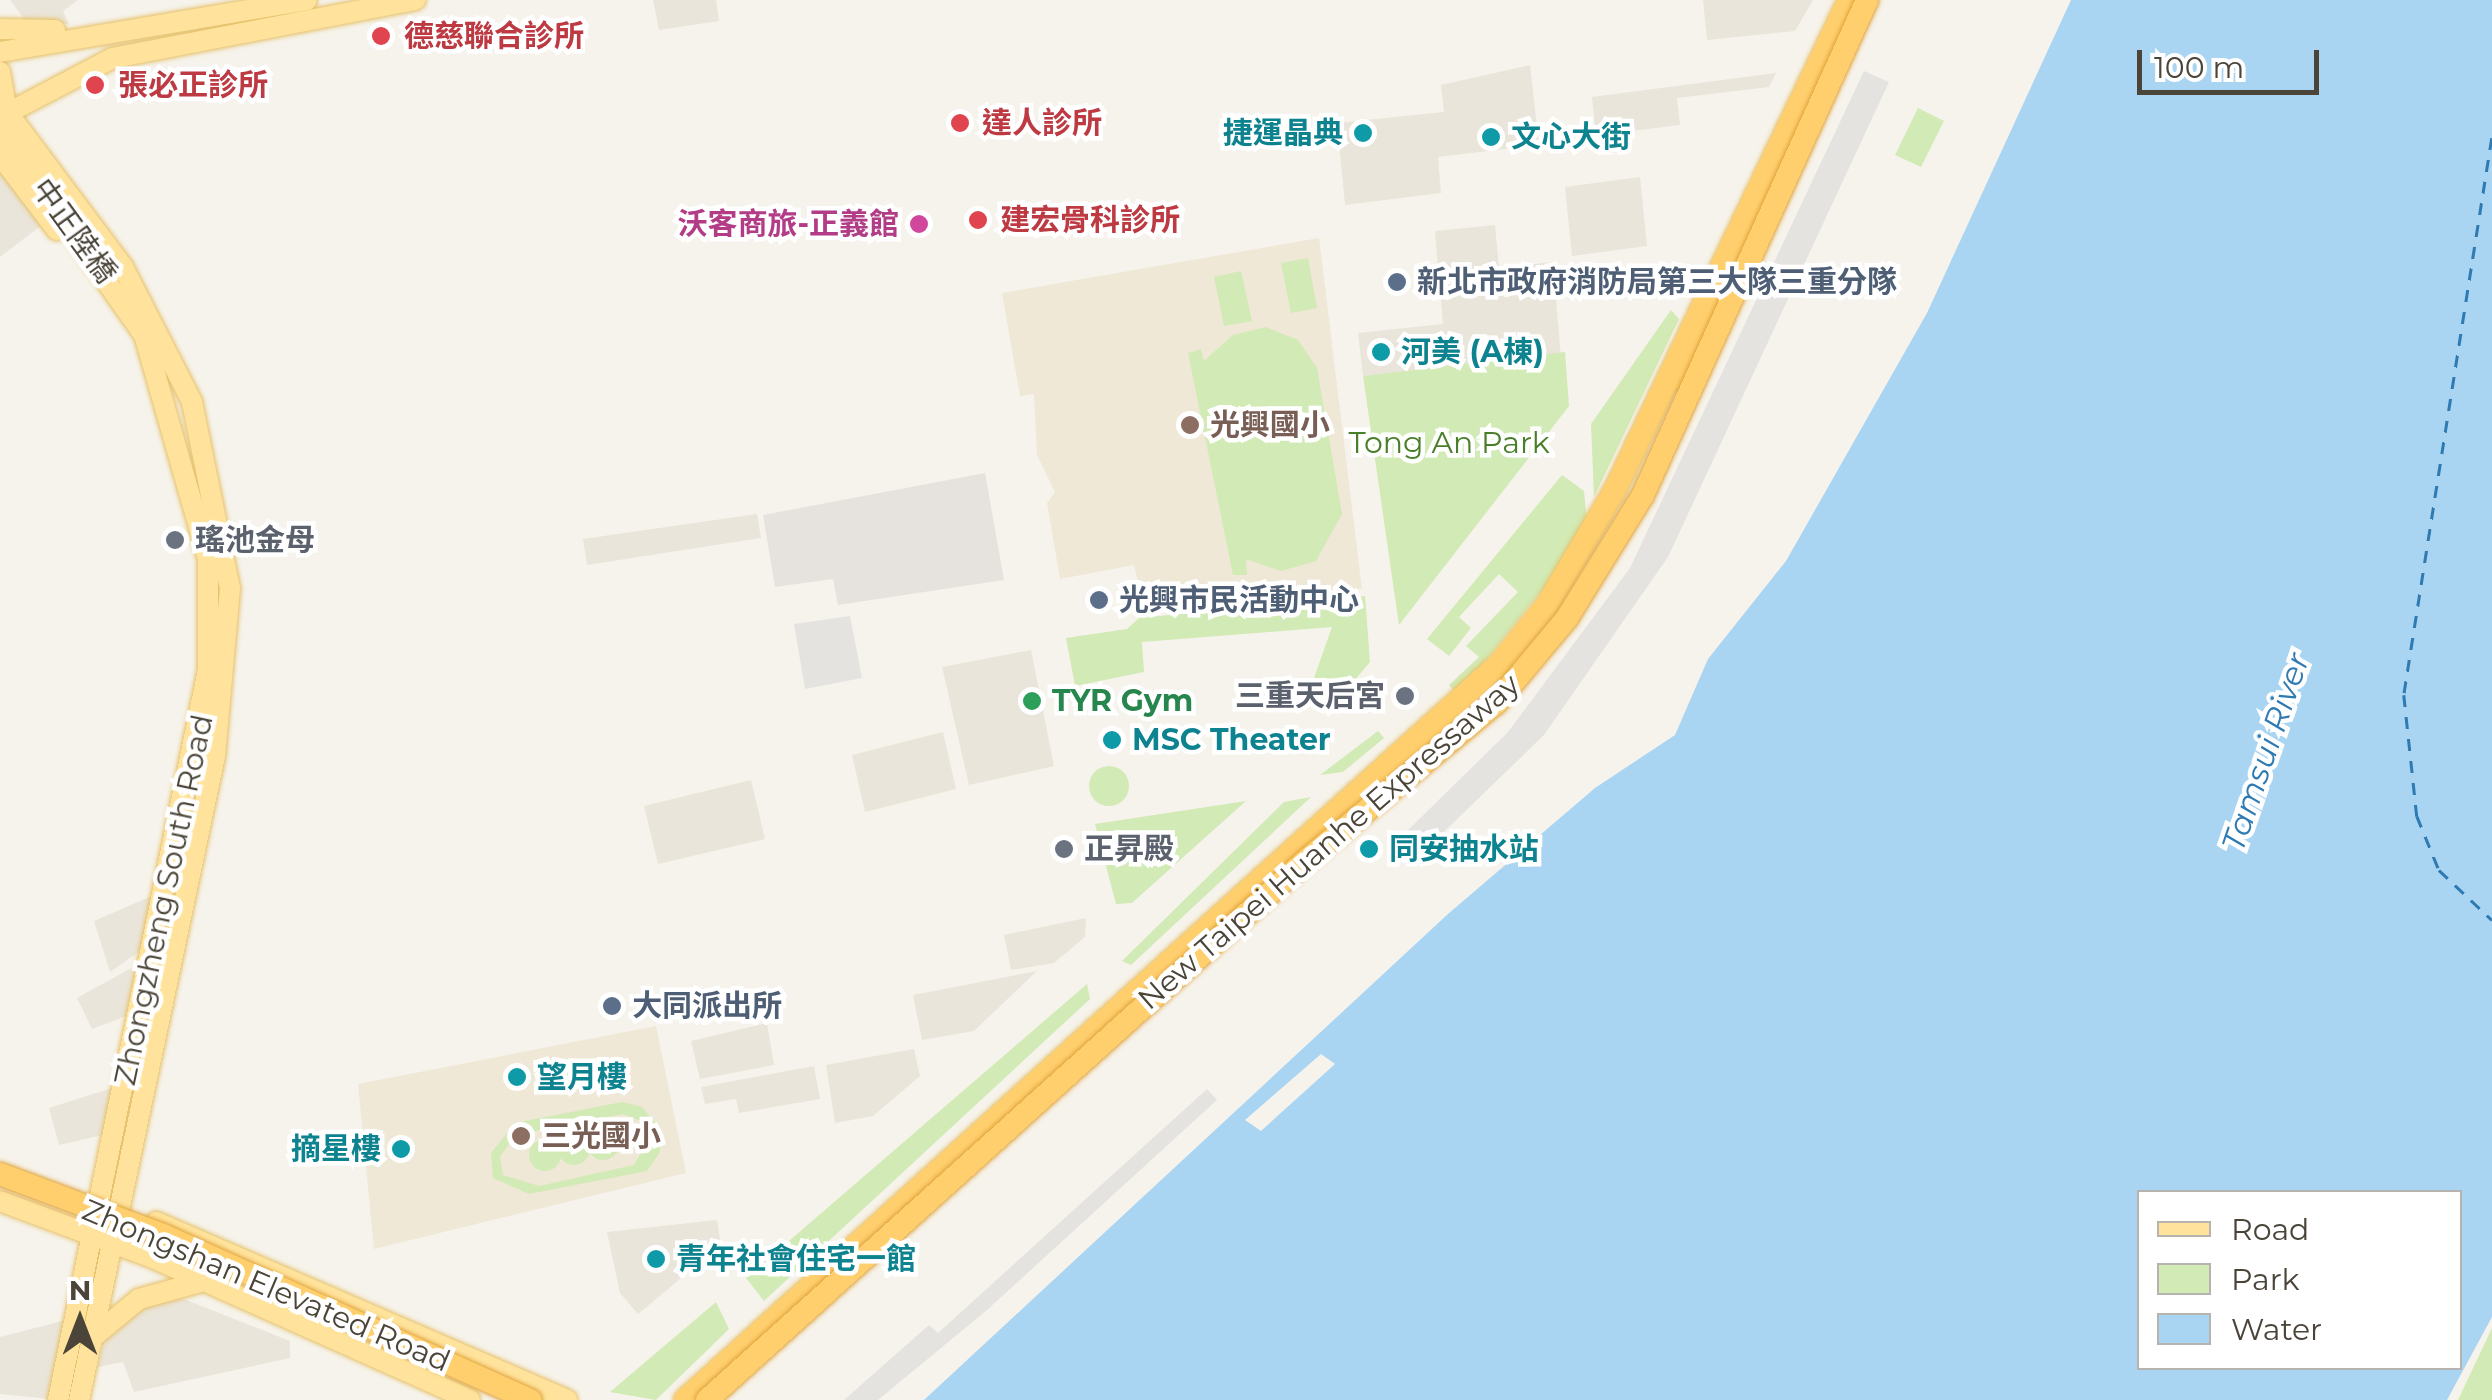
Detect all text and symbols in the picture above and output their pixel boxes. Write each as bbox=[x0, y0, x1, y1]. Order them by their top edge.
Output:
place label: 德慈聯合診所 bbox=[404, 18, 584, 54]
marker: 德慈聯合診所 bbox=[368, 23, 394, 49]
scale bar bbox=[2142, 30, 2324, 92]
text: 100 m bbox=[2154, 49, 2244, 86]
place label: 張必正診所 bbox=[118, 67, 268, 103]
marker: 張必正診所 bbox=[82, 72, 108, 98]
place label: 達人診所 bbox=[982, 105, 1102, 141]
marker: 達人診所 bbox=[947, 110, 973, 136]
place label: 捷運晶典 bbox=[1223, 115, 1343, 151]
place label: 文心大街 bbox=[1511, 119, 1631, 155]
marker: 捷運晶典 bbox=[1352, 122, 1374, 144]
marker: 文心大街 bbox=[1480, 126, 1502, 148]
street label: 中正陸橋 bbox=[24, 172, 124, 290]
place label: 建宏骨科診所 bbox=[1000, 202, 1180, 238]
place label: 沃客商旅-正義館 bbox=[677, 206, 899, 242]
marker: 建宏骨科診所 bbox=[965, 207, 991, 233]
marker: 沃客商旅-正義館 bbox=[908, 213, 930, 235]
place label: 新北市政府消防局第三大隊三重分隊 bbox=[1417, 264, 1897, 300]
marker: 新北市政府消防局第三大隊三重分隊 bbox=[1386, 271, 1408, 293]
place label: 河美 (A棟) bbox=[1401, 334, 1544, 370]
marker: 河美 (A棟) bbox=[1370, 341, 1392, 363]
place label: 光興國小 bbox=[1210, 407, 1330, 443]
marker: 光興國小 bbox=[1179, 414, 1201, 436]
park label: Tong An Park bbox=[1348, 425, 1550, 461]
place label: 瑤池金母 bbox=[195, 522, 315, 558]
marker: 瑤池金母 bbox=[164, 529, 186, 551]
place label: 光興市民活動中心 bbox=[1119, 582, 1359, 618]
marker: 光興市民活動中心 bbox=[1088, 589, 1110, 611]
water label: Tamsui River bbox=[2214, 648, 2318, 856]
street label: New Taipei Huanhe Expressaway bbox=[1131, 667, 1527, 1017]
place label: 三重天后宮 bbox=[1235, 678, 1385, 714]
place label: TYR Gym bbox=[1052, 683, 1193, 719]
marker: 三重天后宮 bbox=[1394, 685, 1416, 707]
marker: TYR Gym bbox=[1021, 690, 1043, 712]
street label: Zhongzheng South Road bbox=[107, 711, 221, 1089]
place label: MSC Theater bbox=[1132, 722, 1331, 758]
marker: MSC Theater bbox=[1101, 729, 1123, 751]
place label: 正昇殿 bbox=[1084, 831, 1174, 867]
place label: 同安抽水站 bbox=[1389, 831, 1539, 867]
marker: 正昇殿 bbox=[1053, 838, 1075, 860]
marker: 同安抽水站 bbox=[1358, 838, 1380, 860]
place label: 大同派出所 bbox=[632, 988, 782, 1024]
marker: 大同派出所 bbox=[601, 995, 623, 1017]
place label: 望月樓 bbox=[537, 1059, 627, 1095]
marker: 望月樓 bbox=[506, 1066, 528, 1088]
place label: 三光國小 bbox=[541, 1118, 661, 1154]
marker: 三光國小 bbox=[510, 1125, 532, 1147]
place label: 摘星樓 bbox=[291, 1131, 381, 1167]
marker: 摘星樓 bbox=[390, 1138, 412, 1160]
legend bbox=[2137, 1190, 2462, 1370]
street label: Zhongshan Elevated Road bbox=[77, 1192, 455, 1380]
text: Road bbox=[2231, 1211, 2309, 1248]
place label: 青年社會住宅一館 bbox=[676, 1241, 916, 1277]
marker: 青年社會住宅一館 bbox=[645, 1248, 667, 1270]
text: Park bbox=[2231, 1261, 2300, 1298]
north arrow bbox=[30, 1270, 130, 1370]
text: N bbox=[69, 1273, 91, 1307]
text: Water bbox=[2231, 1311, 2322, 1348]

